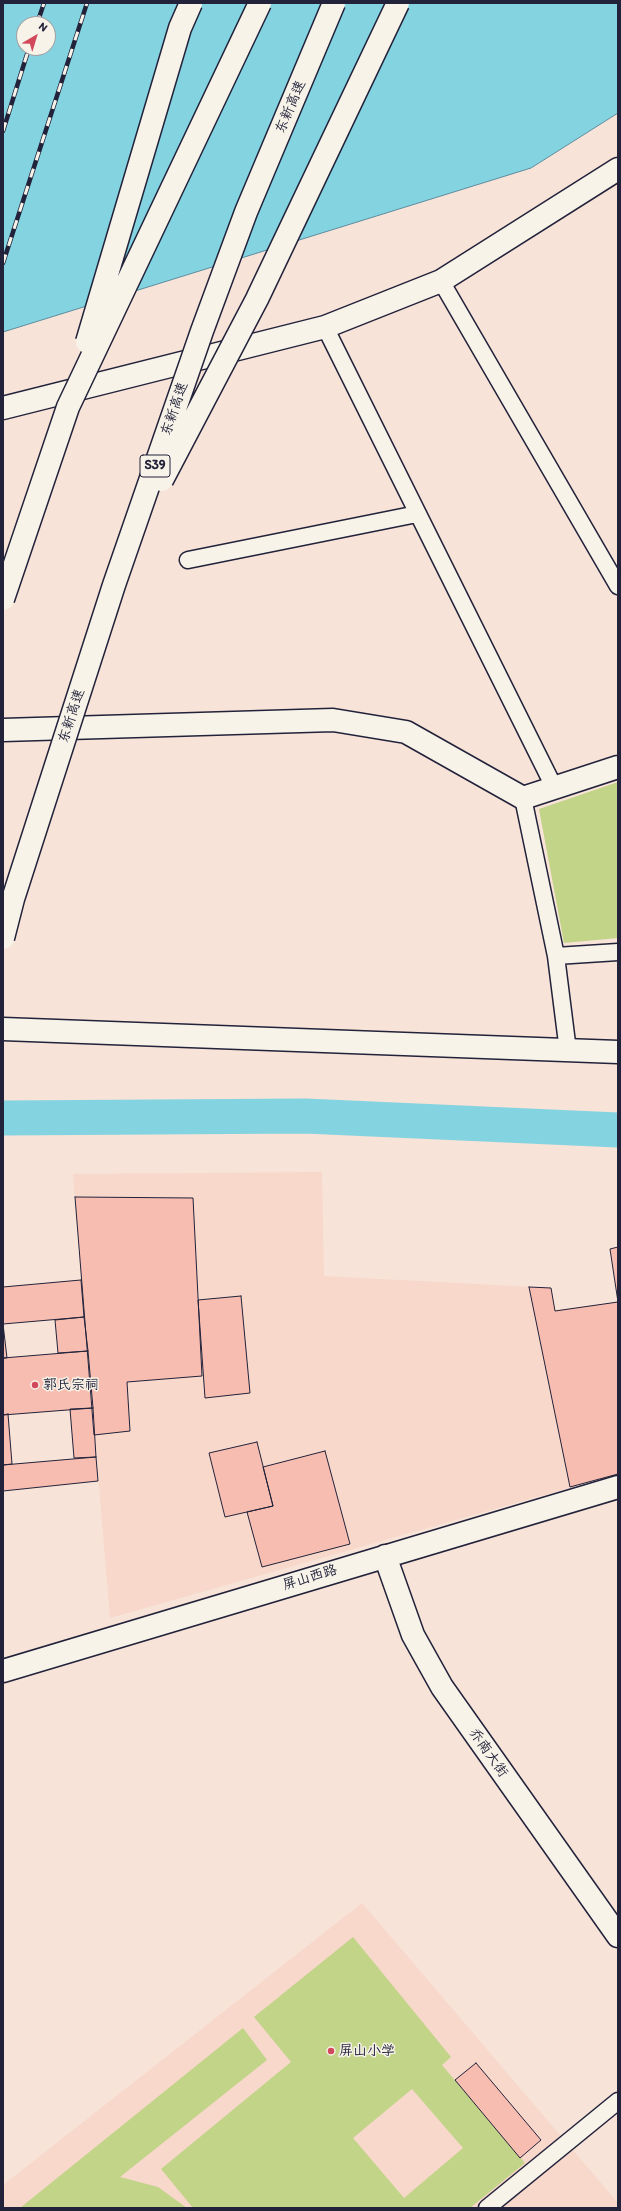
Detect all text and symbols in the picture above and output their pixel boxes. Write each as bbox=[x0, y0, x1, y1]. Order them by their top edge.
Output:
north arrow bbox=[16, 16, 56, 56]
text: N bbox=[36, 20, 50, 34]
street label: 东新高速 bbox=[272, 78, 310, 136]
street label: 东新高速 bbox=[158, 380, 192, 438]
road number: S39 bbox=[140, 455, 170, 477]
street label: 东新高速 bbox=[55, 687, 89, 745]
place label: 郭氏宗祠 bbox=[43, 1377, 99, 1393]
marker: 郭氏宗祠 bbox=[30, 1380, 40, 1390]
street label: 屏山西路 bbox=[281, 1562, 339, 1594]
street label: 乔南大街 bbox=[465, 1725, 511, 1781]
place label: 屏山小学 bbox=[339, 2043, 395, 2059]
marker: 屏山小学 bbox=[326, 2046, 336, 2056]

